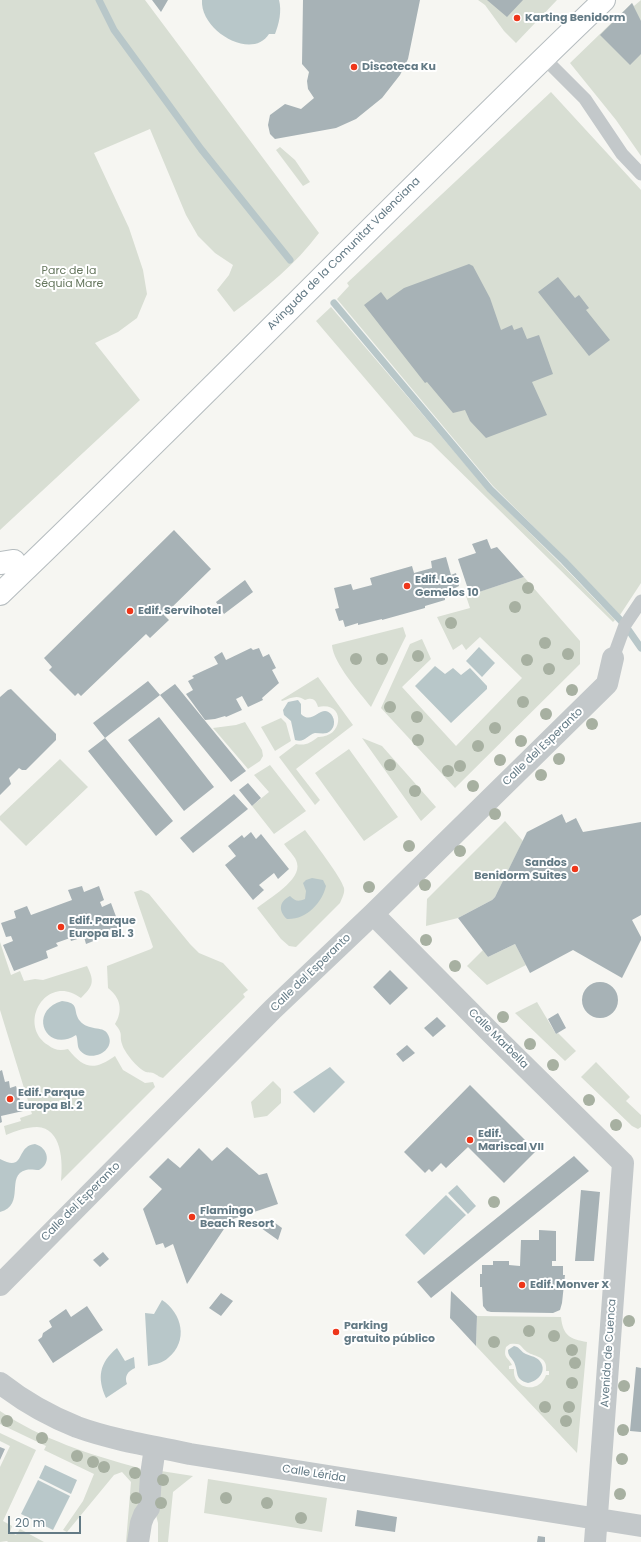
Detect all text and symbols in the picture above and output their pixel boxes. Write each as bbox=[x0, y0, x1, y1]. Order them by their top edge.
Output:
place label: Karting Benidorm bbox=[525, 11, 625, 25]
marker: Karting Benidorm bbox=[512, 13, 522, 23]
place label: Discoteca Ku bbox=[362, 60, 436, 74]
marker: Discoteca Ku bbox=[349, 62, 359, 72]
street label: Avinguda de la Comunitat Valenciana bbox=[265, 175, 423, 333]
park label: Parc de la Séquia Mare bbox=[35, 264, 103, 290]
place label: Edif. Los Gemelos 10 bbox=[415, 573, 479, 599]
marker: Edif. Los Gemelos 10 bbox=[402, 581, 412, 591]
place label: Edif. Servihotel bbox=[138, 604, 221, 618]
marker: Edif. Servihotel bbox=[125, 606, 135, 616]
street label: Calle del Esperanto bbox=[500, 705, 586, 789]
place label: Sandos Benidorm Suites bbox=[474, 856, 567, 882]
marker: Sandos Benidorm Suites bbox=[570, 864, 580, 874]
place label: Edif. Parque Europa Bl. 3 bbox=[69, 914, 136, 940]
marker: Edif. Parque Europa Bl. 3 bbox=[56, 922, 66, 932]
street label: Calle del Esperanto bbox=[268, 931, 354, 1015]
street label: Calle Marbella bbox=[465, 1006, 531, 1072]
place label: Edif. Parque Europa Bl. 2 bbox=[18, 1086, 85, 1112]
marker: Edif. Parque Europa Bl. 2 bbox=[5, 1094, 15, 1104]
place label: Edif. Mariscal VII bbox=[478, 1127, 544, 1153]
marker: Edif. Mariscal VII bbox=[465, 1135, 475, 1145]
street label: Calle del Esperanto bbox=[39, 1160, 123, 1244]
place label: Flamingo Beach Resort bbox=[200, 1204, 274, 1230]
marker: Flamingo Beach Resort bbox=[187, 1212, 197, 1222]
place label: Edif. Monver X bbox=[530, 1278, 609, 1292]
marker: Edif. Monver X bbox=[517, 1280, 527, 1290]
street label: Avenida de Cuenca bbox=[599, 1298, 619, 1408]
place label: Parking gratuito público bbox=[344, 1319, 435, 1345]
marker: Parking gratuito público bbox=[331, 1327, 341, 1337]
street label: Calle Lérida bbox=[281, 1462, 347, 1486]
scale bar bbox=[10, 1508, 83, 1534]
text: 20 m bbox=[15, 1514, 45, 1531]

